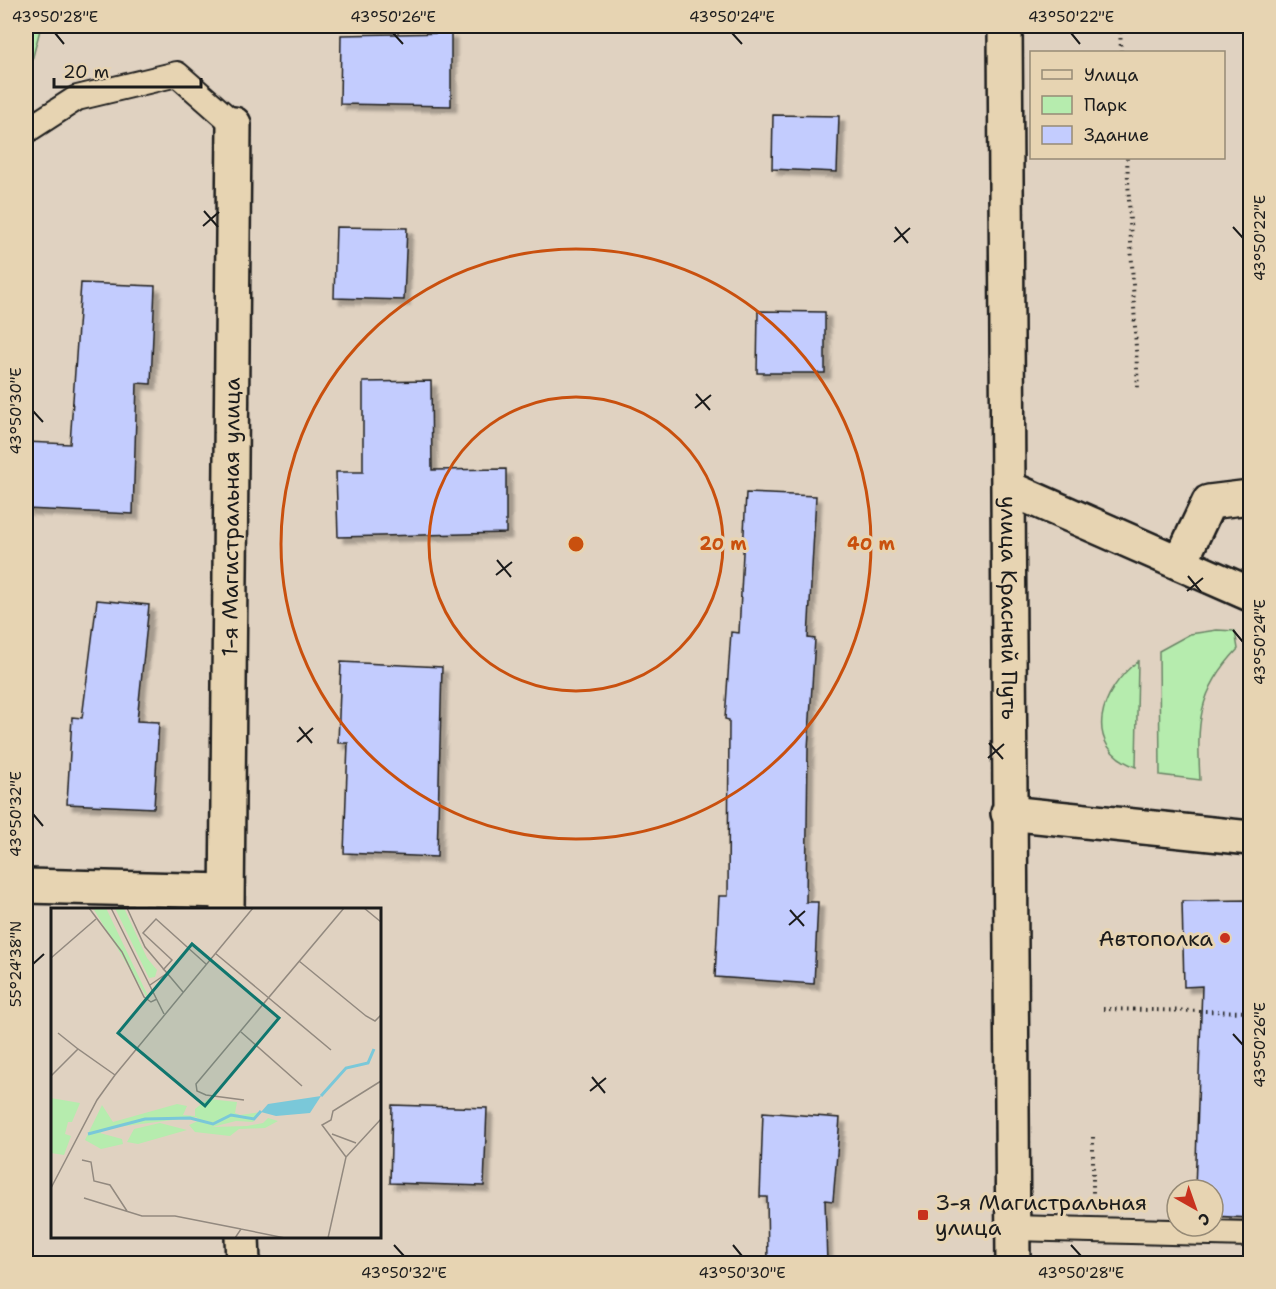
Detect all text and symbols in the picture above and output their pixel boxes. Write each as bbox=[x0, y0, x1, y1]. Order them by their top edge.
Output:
text: 43°50'28"E bbox=[12, 7, 98, 27]
text: 43°50'26"E bbox=[350, 7, 436, 27]
text: 43°50'24"E bbox=[689, 7, 775, 27]
text: 43°50'22"E bbox=[1028, 7, 1114, 27]
scale bar bbox=[54, 51, 201, 89]
legend bbox=[1030, 51, 1225, 159]
text: 20 m bbox=[63, 60, 109, 84]
text: Улица bbox=[1084, 63, 1138, 87]
text: Парк bbox=[1084, 93, 1127, 117]
text: Здание bbox=[1084, 123, 1149, 147]
text: 43°50'22"E bbox=[1250, 195, 1270, 281]
text: 43°50'30"E bbox=[6, 367, 26, 455]
street label: 1-я Магистральная улица bbox=[215, 377, 247, 657]
street label: улица Красный Путь bbox=[994, 496, 1024, 720]
text: 20 m bbox=[699, 532, 747, 556]
text: 40 m bbox=[847, 532, 895, 556]
centre of rings bbox=[566, 534, 586, 554]
text: 43°50'24"E bbox=[1250, 599, 1270, 685]
text: 43°50'32"E bbox=[6, 771, 26, 857]
inset map bbox=[51, 908, 381, 1238]
text: 55°24'38"N bbox=[6, 921, 26, 1007]
place label: Автополка bbox=[1099, 924, 1213, 953]
marker: Автополка bbox=[1218, 931, 1232, 945]
text: 43°50'26"E bbox=[1250, 1002, 1270, 1088]
north arrow bbox=[1165, 1178, 1225, 1238]
place label: 3-я Магистральная улица bbox=[935, 1188, 1147, 1242]
marker: 3-я Магистральная улица bbox=[916, 1208, 930, 1222]
text: С bbox=[1194, 1208, 1215, 1230]
text: 43°50'32"E bbox=[361, 1263, 447, 1283]
text: 43°50'30"E bbox=[698, 1263, 786, 1283]
text: 43°50'28"E bbox=[1038, 1263, 1124, 1283]

